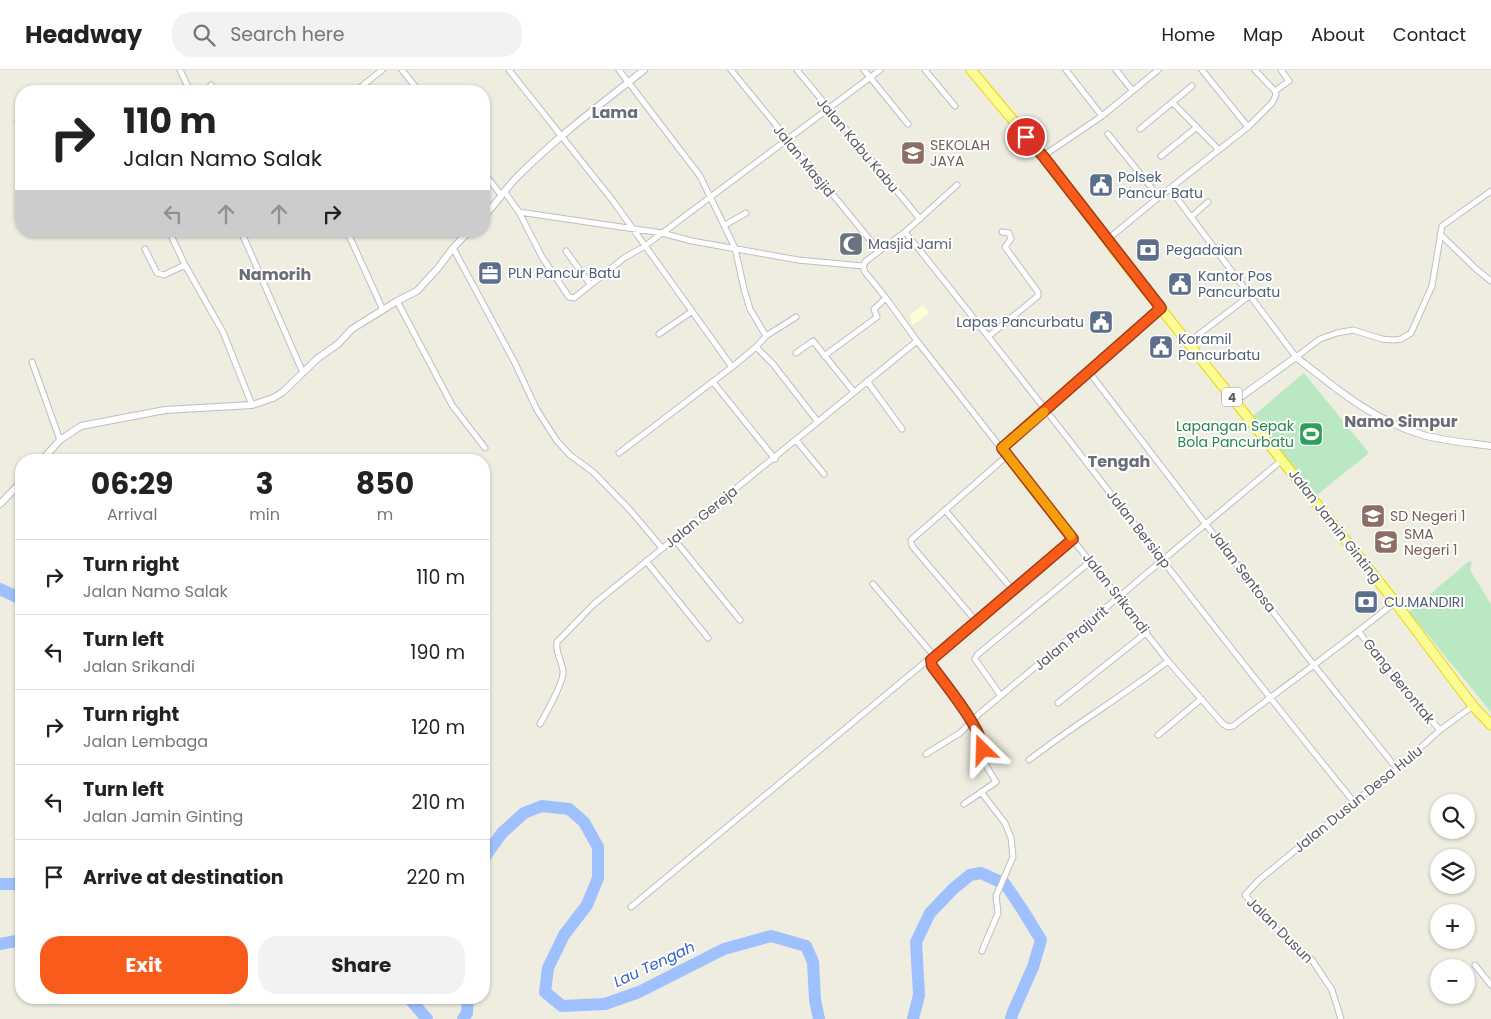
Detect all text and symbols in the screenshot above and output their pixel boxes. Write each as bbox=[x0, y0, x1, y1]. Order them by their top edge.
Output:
search box bbox=[172, 12, 522, 57]
text: Headway bbox=[25, 18, 142, 51]
icon: search bbox=[190, 21, 218, 49]
text: Search here bbox=[230, 21, 345, 48]
text: Home bbox=[1161, 22, 1215, 47]
text: Map bbox=[1243, 22, 1283, 47]
text: About bbox=[1311, 22, 1365, 47]
text: Contact bbox=[1393, 22, 1466, 47]
street label: Jalan Kabu Kabu bbox=[812, 93, 904, 197]
text: 110 m bbox=[123, 96, 217, 145]
district label: Lama bbox=[592, 101, 638, 124]
icon: right bbox=[40, 105, 105, 170]
pin bbox=[1005, 116, 1047, 158]
street label: Jalan Masjid bbox=[769, 121, 839, 201]
icon: arrive bbox=[1012, 123, 1040, 151]
place label: SEKOLAH JAYA bbox=[930, 135, 990, 171]
school or university icon: SEKOLAH JAYA bbox=[900, 140, 926, 166]
text: Jalan Namo Salak bbox=[123, 143, 322, 174]
place label: Polsek Pancur Batu bbox=[1118, 167, 1203, 203]
public building icon: Polsek Pancur Batu bbox=[1088, 172, 1114, 198]
icon: left bbox=[159, 200, 187, 228]
icon: ahead bbox=[212, 200, 240, 228]
icon: ahead bbox=[265, 200, 293, 228]
icon: right bbox=[318, 200, 346, 228]
mosque icon: Masjid Jami bbox=[838, 231, 864, 257]
place label: Masjid Jami bbox=[868, 234, 952, 254]
bank icon: Pegadaian bbox=[1135, 237, 1161, 263]
place label: Pegadaian bbox=[1166, 240, 1243, 260]
office icon: PLN Pancur Batu bbox=[477, 260, 503, 286]
district label: Namorih bbox=[239, 263, 311, 286]
place label: PLN Pancur Batu bbox=[508, 263, 621, 283]
place label: Kantor Pos Pancurbatu bbox=[1198, 266, 1280, 302]
public building icon: Kantor Pos Pancurbatu bbox=[1167, 271, 1193, 297]
public building icon: Lapas Pancurbatu bbox=[1088, 309, 1114, 335]
place label: Lapas Pancurbatu bbox=[956, 312, 1084, 332]
place label: Koramil Pancurbatu bbox=[1178, 329, 1260, 365]
public building icon: Koramil Pancurbatu bbox=[1148, 334, 1174, 360]
road number: 4 bbox=[1222, 388, 1242, 407]
district label: Namo Simpur bbox=[1344, 410, 1458, 433]
place label: Lapangan Sepak Bola Pancurbatu bbox=[1176, 416, 1295, 452]
sports icon: Lapangan Sepak Bola Pancurbatu bbox=[1298, 421, 1324, 447]
district label: Tengah bbox=[1088, 450, 1150, 473]
text: 06:29 bbox=[91, 462, 174, 505]
text: 3 bbox=[256, 462, 274, 505]
text: 850 bbox=[356, 462, 414, 505]
street label: Jalan Jamin Ginting bbox=[1284, 465, 1386, 587]
street label: Jalan Gereja bbox=[660, 481, 742, 553]
street label: Jalan Bersiap bbox=[1102, 486, 1176, 572]
text: Arrival bbox=[107, 503, 157, 526]
text: min bbox=[249, 503, 280, 526]
text: m bbox=[377, 503, 393, 526]
school or university icon: SD Negeri 1 bbox=[1360, 503, 1386, 529]
place label: SD Negeri 1 bbox=[1390, 506, 1465, 526]
place label: SMA Negeri 1 bbox=[1404, 524, 1458, 560]
street label: Jalan Sentosa bbox=[1205, 525, 1281, 617]
school or university icon: SMA Negeri 1 bbox=[1373, 529, 1399, 555]
street label: Jalan Srikandi bbox=[1078, 548, 1154, 638]
text: Turn right bbox=[83, 551, 179, 578]
icon: right bbox=[40, 563, 68, 591]
text: 110 m bbox=[416, 564, 465, 591]
text: Jalan Namo Salak bbox=[83, 580, 228, 603]
bank icon: CU.MANDIRI bbox=[1353, 589, 1379, 615]
place label: CU.MANDIRI bbox=[1384, 592, 1464, 612]
street label: Jalan Prajurit bbox=[1030, 601, 1112, 675]
text: Turn left bbox=[83, 626, 164, 653]
street label: Gang Berontak bbox=[1358, 634, 1440, 729]
icon: left bbox=[40, 638, 68, 666]
text: 190 m bbox=[410, 639, 465, 666]
text: Jalan Srikandi bbox=[83, 655, 195, 678]
text: Turn right bbox=[83, 701, 179, 728]
icon: right bbox=[40, 713, 68, 741]
text: 120 m bbox=[411, 714, 465, 741]
position arrow bbox=[956, 723, 1008, 775]
text: Jalan Lembaga bbox=[83, 730, 208, 753]
street label: Jalan Dusun Desa Hulu bbox=[1289, 741, 1427, 857]
text: Turn left bbox=[83, 776, 164, 803]
icon: left bbox=[40, 788, 68, 816]
text: 210 m bbox=[411, 789, 465, 816]
map controls bbox=[1430, 794, 1475, 1004]
button: search bbox=[1430, 794, 1475, 839]
text: Jalan Jamin Ginting bbox=[83, 805, 243, 828]
button: layers bbox=[1430, 849, 1475, 894]
icon: arrive bbox=[40, 863, 68, 891]
text: Arrive at destination bbox=[83, 864, 284, 891]
text: 220 m bbox=[407, 864, 465, 891]
street label: Jalan Dusun bbox=[1242, 892, 1318, 968]
button: + bbox=[1430, 904, 1475, 949]
button: Exit bbox=[40, 936, 248, 994]
button: Share bbox=[258, 936, 465, 994]
water label: Lau Tengah bbox=[610, 936, 698, 992]
button: − bbox=[1430, 959, 1475, 1004]

